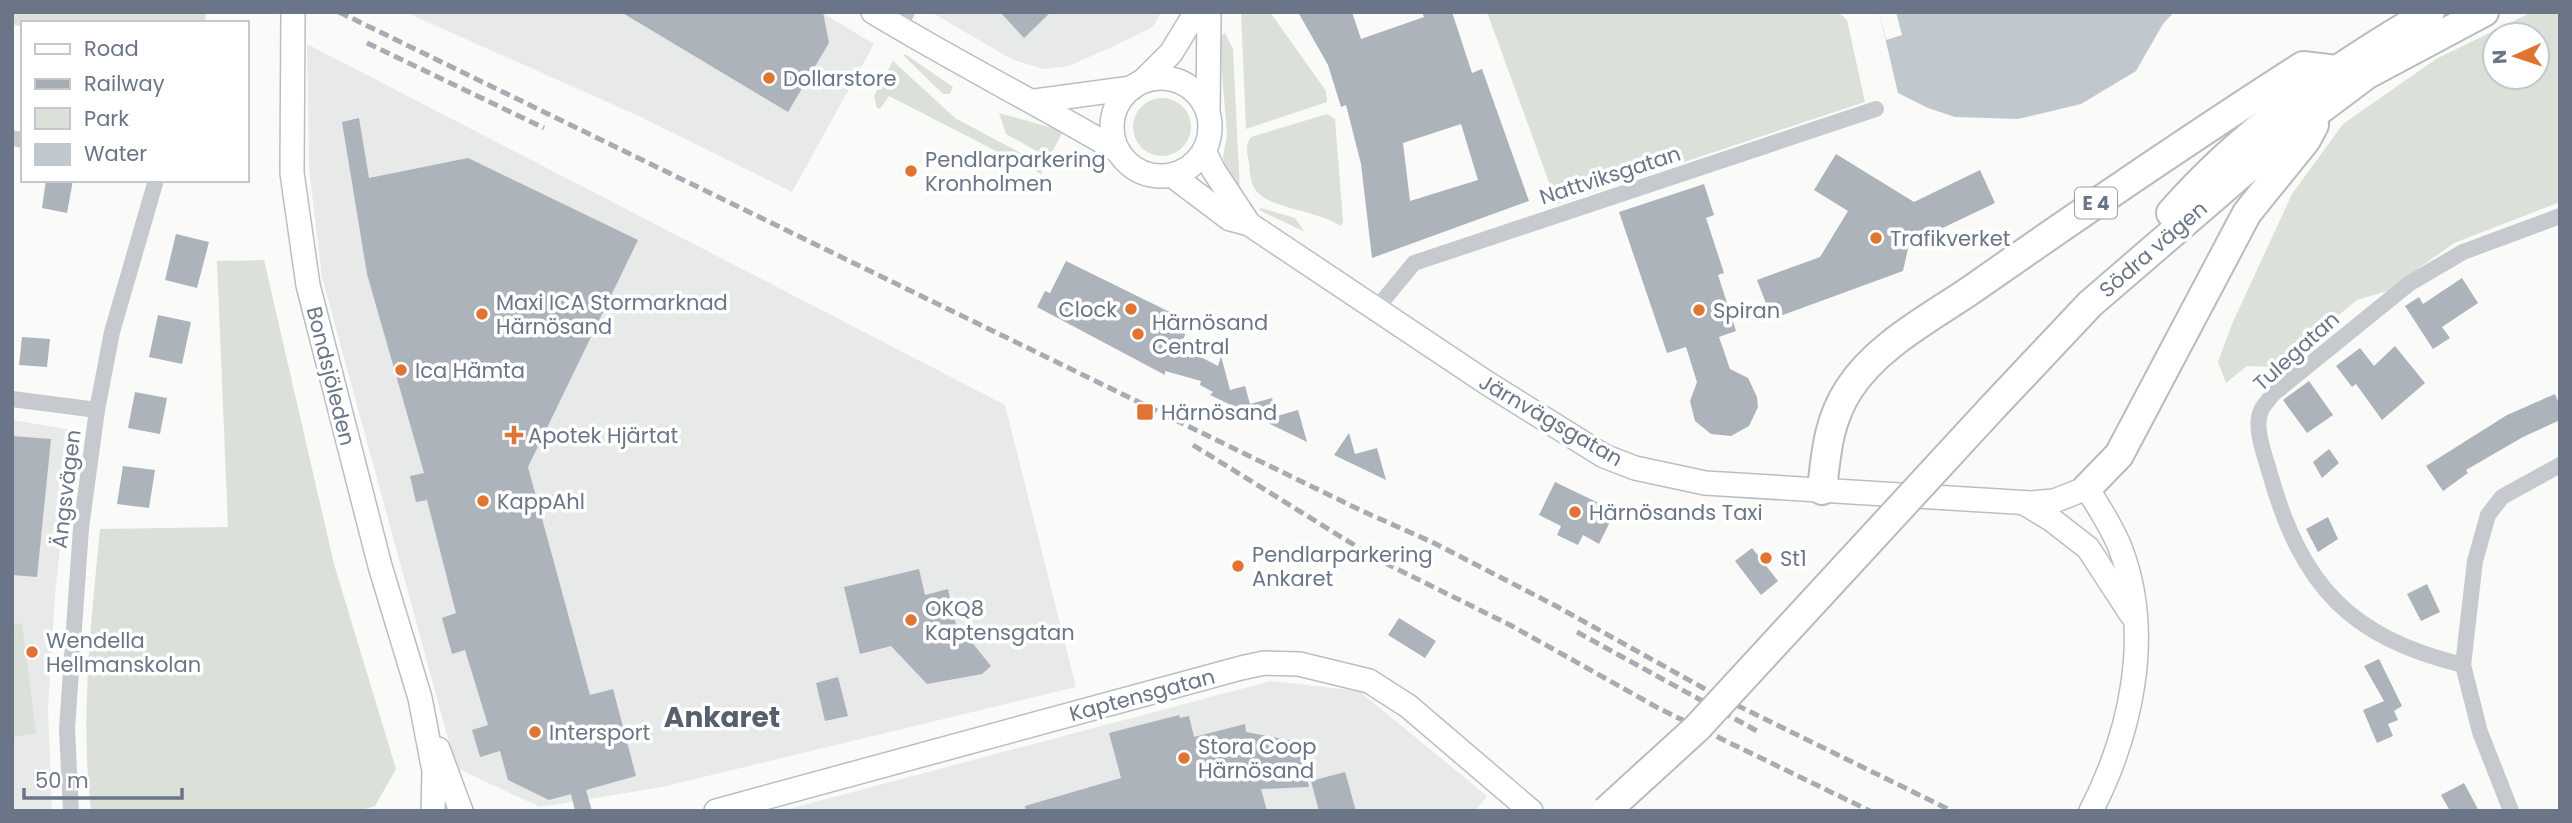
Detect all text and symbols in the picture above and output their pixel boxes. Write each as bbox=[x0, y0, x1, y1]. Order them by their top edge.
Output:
legend bbox=[21, 21, 248, 182]
north arrow bbox=[2481, 21, 2551, 91]
text: Road bbox=[84, 34, 139, 63]
text: N bbox=[2486, 49, 2513, 65]
place label: Dollarstore bbox=[783, 64, 897, 93]
text: Railway bbox=[84, 69, 165, 98]
marker: Dollarstore bbox=[761, 70, 777, 86]
text: Park bbox=[84, 104, 129, 133]
text: Water bbox=[84, 139, 147, 168]
street label: Nattviksgatan bbox=[1536, 139, 1684, 211]
place label: Pendlarparkering Kronholmen bbox=[925, 145, 1106, 198]
marker: Pendlarparkering Kronholmen bbox=[903, 163, 919, 179]
road number: E 4 bbox=[2075, 188, 2117, 218]
street label: Södra vägen bbox=[2093, 194, 2213, 304]
place label: Trafikverket bbox=[1890, 224, 2010, 253]
marker: Trafikverket bbox=[1868, 230, 1884, 246]
place label: Maxi ICA Stormarknad Härnösand bbox=[496, 288, 728, 341]
place label: Clock bbox=[1059, 295, 1117, 324]
place label: Spiran bbox=[1713, 296, 1780, 325]
marker: Clock bbox=[1123, 301, 1139, 317]
marker: Spiran bbox=[1691, 302, 1707, 318]
street label: Bondsjöleden bbox=[300, 303, 362, 449]
street label: Tulegatan bbox=[2247, 305, 2345, 397]
marker: Maxi ICA Stormarknad Härnösand bbox=[474, 306, 490, 322]
place label: Härnösand Central bbox=[1152, 308, 1268, 361]
marker: Härnösand Central bbox=[1130, 326, 1146, 342]
place label: Ica Hämta bbox=[415, 356, 525, 385]
marker: Ica Hämta bbox=[393, 362, 409, 378]
street label: Järnvägsgatan bbox=[1474, 367, 1628, 473]
place label: Härnösand bbox=[1161, 398, 1277, 427]
marker: Härnösand bbox=[1135, 402, 1155, 422]
place label: Apotek Hjärtat bbox=[528, 421, 678, 450]
marker: Apotek Hjärtat bbox=[506, 427, 522, 443]
street label: Ängsvägen bbox=[44, 428, 88, 550]
place label: KappAhl bbox=[497, 487, 585, 516]
marker: KappAhl bbox=[475, 493, 491, 509]
place label: Härnösands Taxi bbox=[1589, 498, 1763, 527]
marker: Härnösands Taxi bbox=[1567, 504, 1583, 520]
place label: Pendlarparkering Ankaret bbox=[1252, 540, 1433, 593]
place label: St1 bbox=[1780, 544, 1807, 573]
marker: St1 bbox=[1758, 550, 1774, 566]
marker: Pendlarparkering Ankaret bbox=[1230, 558, 1246, 574]
place label: OKQ8 Kaptensgatan bbox=[925, 594, 1075, 647]
marker: OKQ8 Kaptensgatan bbox=[903, 612, 919, 628]
place label: Wendella Hellmanskolan bbox=[46, 626, 201, 679]
marker: Wendella Hellmanskolan bbox=[24, 644, 40, 660]
street label: Kaptensgatan bbox=[1066, 662, 1218, 728]
district label: Ankaret bbox=[664, 698, 780, 737]
place label: Intersport bbox=[549, 718, 650, 747]
marker: Intersport bbox=[527, 724, 543, 740]
place label: Stora Coop Härnösand bbox=[1198, 732, 1316, 785]
marker: Stora Coop Härnösand bbox=[1176, 750, 1192, 766]
scale bar bbox=[24, 756, 182, 800]
text: 50 m bbox=[35, 766, 89, 795]

